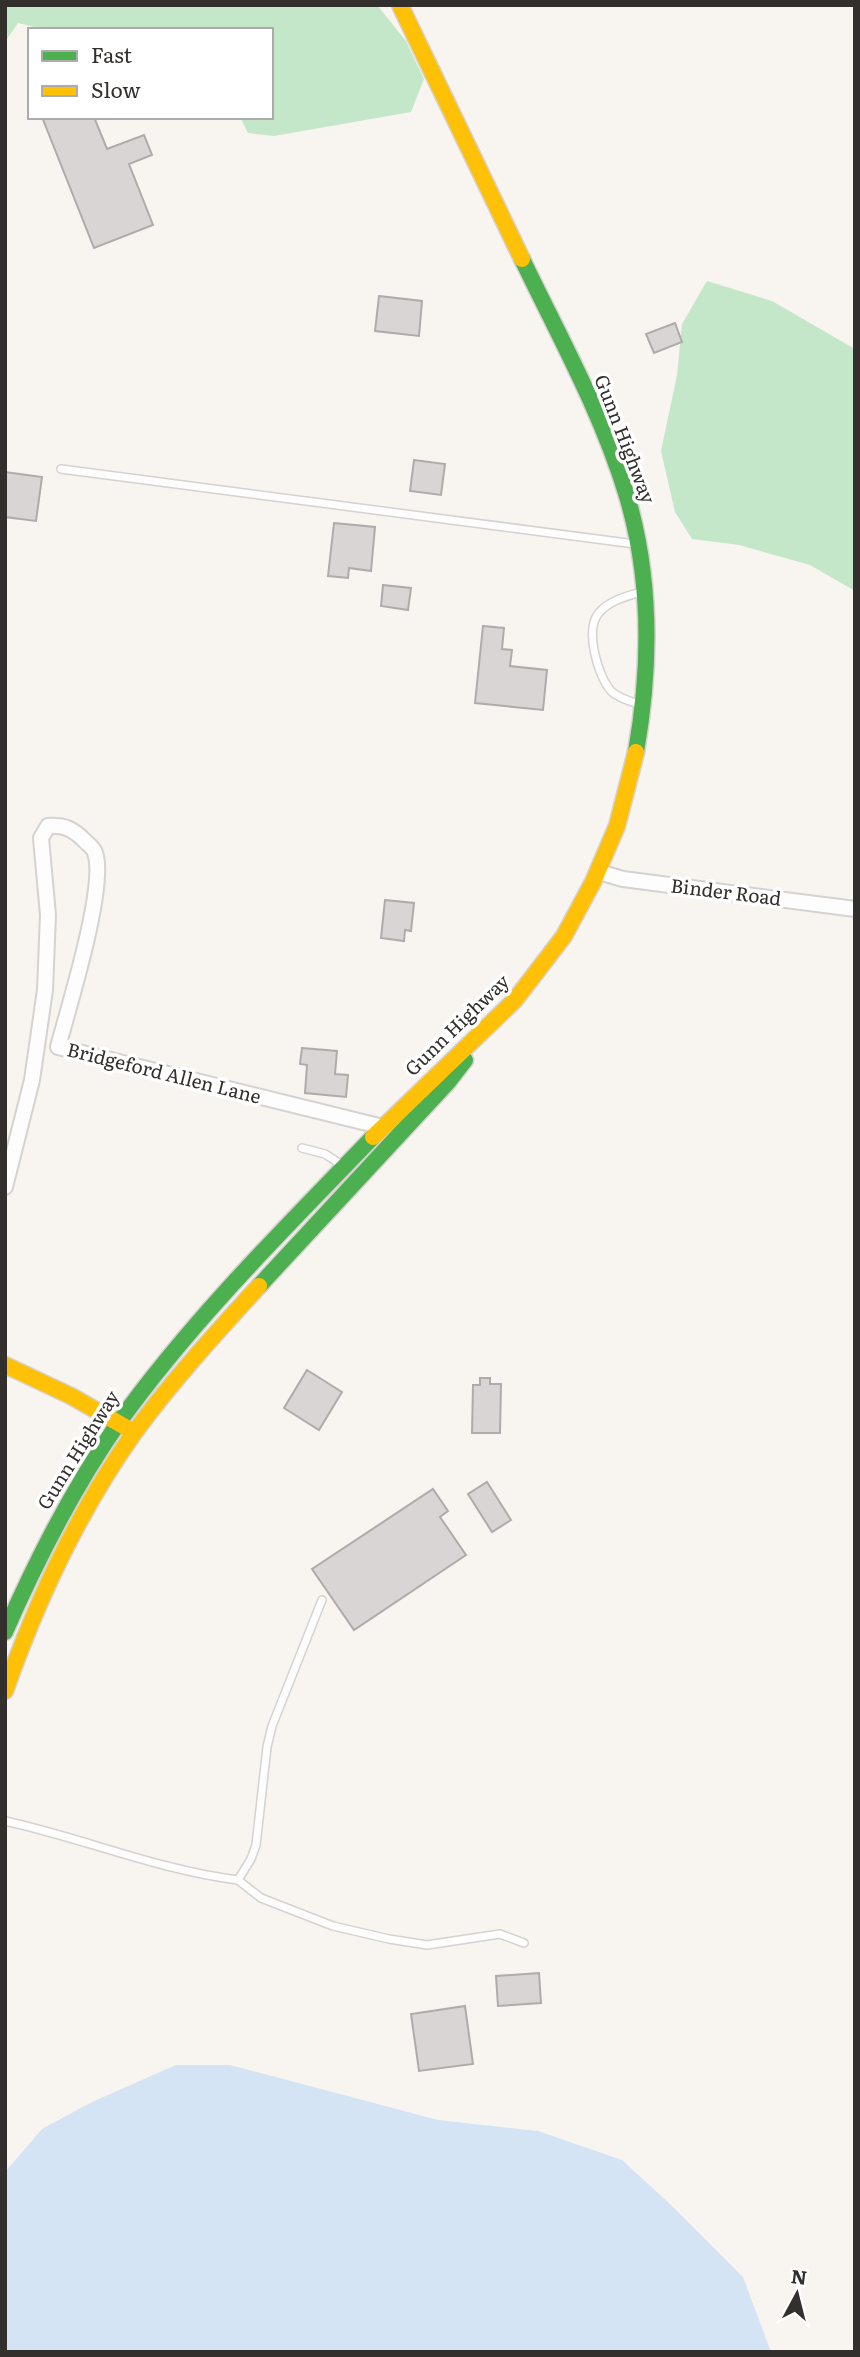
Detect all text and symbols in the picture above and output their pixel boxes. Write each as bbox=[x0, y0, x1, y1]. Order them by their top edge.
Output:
legend bbox=[28, 28, 273, 119]
text: Fast bbox=[91, 38, 132, 69]
text: Slow bbox=[91, 73, 141, 104]
street label: Gunn Highway bbox=[589, 370, 663, 507]
street label: Binder Road bbox=[669, 870, 783, 912]
street label: Gunn Highway bbox=[398, 967, 515, 1082]
street label: Bridgeford Allen Lane bbox=[64, 1034, 264, 1110]
street label: Gunn Highway bbox=[29, 1384, 125, 1515]
north arrow bbox=[762, 2259, 832, 2329]
text: N bbox=[790, 2261, 809, 2291]

